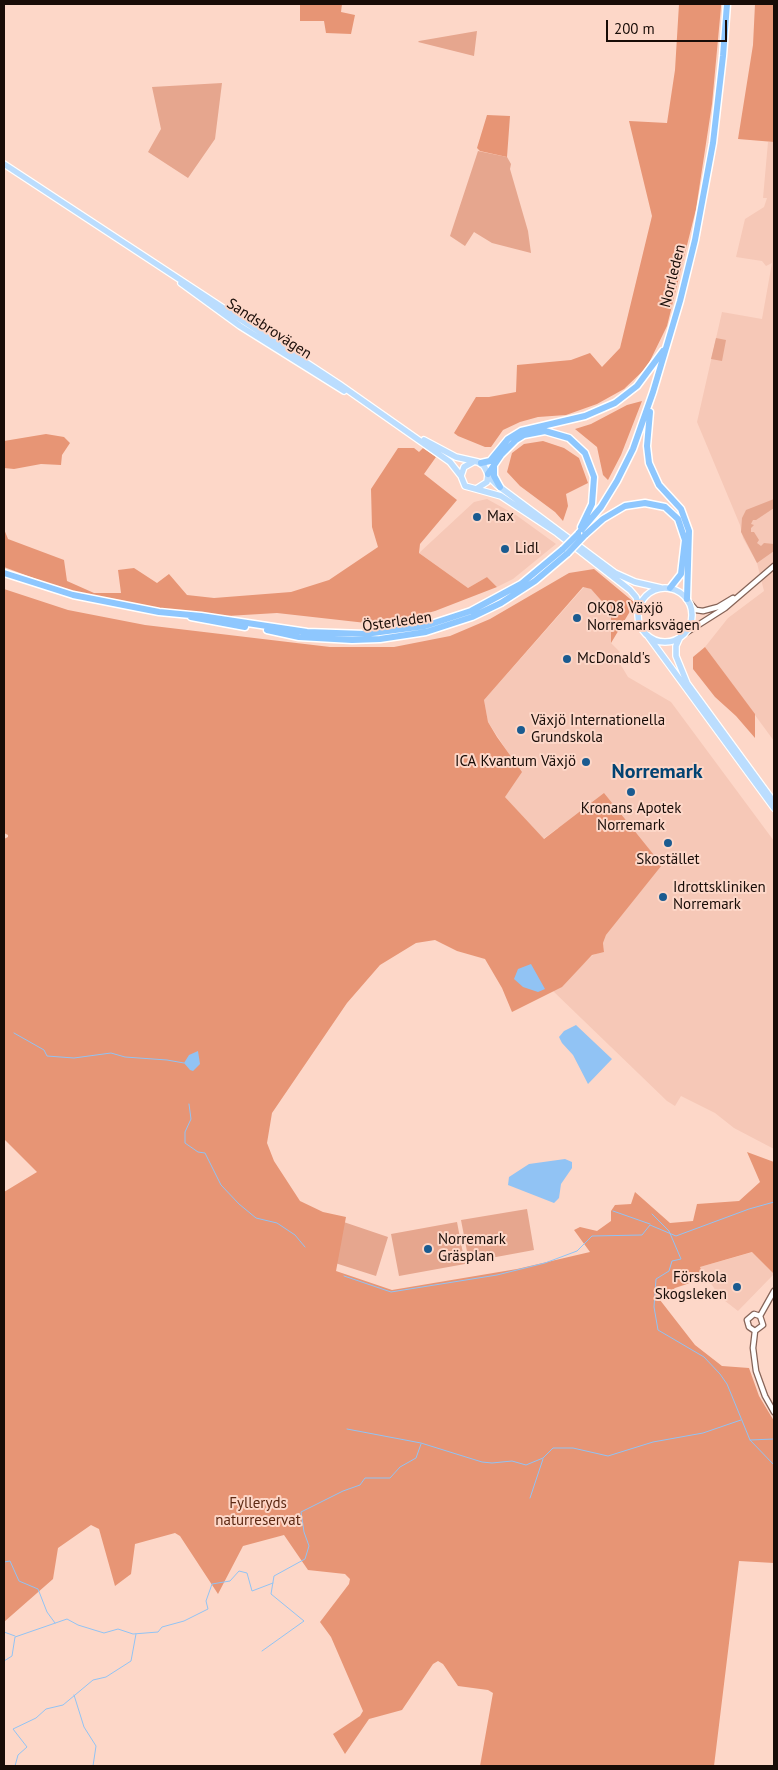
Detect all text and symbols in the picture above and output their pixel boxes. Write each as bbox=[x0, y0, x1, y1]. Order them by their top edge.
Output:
scale bar bbox=[608, 10, 729, 42]
text: 200 m bbox=[614, 19, 655, 38]
street label: Norrleden bbox=[656, 243, 690, 309]
street label: Sandsbrovägen bbox=[223, 295, 315, 363]
place label: Max bbox=[487, 508, 514, 526]
marker: Max bbox=[471, 511, 483, 523]
place label: Lidl bbox=[515, 540, 539, 558]
marker: Lidl bbox=[499, 543, 511, 555]
place label: OKQ8 Växjö Norremarksvägen bbox=[587, 600, 700, 635]
street label: Österleden bbox=[361, 608, 433, 636]
marker: OKQ8 Växjö Norremarksvägen bbox=[571, 612, 583, 624]
place label: McDonald's bbox=[577, 650, 650, 668]
marker: McDonald's bbox=[561, 653, 573, 665]
place label: Växjö Internationella Grundskola bbox=[531, 712, 665, 747]
marker: Växjö Internationella Grundskola bbox=[515, 724, 527, 736]
place label: ICA Kvantum Växjö bbox=[455, 753, 576, 771]
marker: ICA Kvantum Växjö bbox=[580, 756, 592, 768]
district label: Norremark bbox=[612, 760, 702, 784]
marker: Kronans Apotek Norremark bbox=[625, 786, 637, 798]
place label: Kronans Apotek Norremark bbox=[581, 800, 681, 835]
marker: Skostället bbox=[662, 837, 674, 849]
place label: Skostället bbox=[636, 851, 700, 869]
place label: Idrottskliniken Norremark bbox=[673, 879, 766, 914]
marker: Idrottskliniken Norremark bbox=[657, 891, 669, 903]
place label: Norremark Gräsplan bbox=[438, 1231, 506, 1266]
marker: Norremark Gräsplan bbox=[422, 1243, 434, 1255]
place label: Förskola Skogsleken bbox=[655, 1269, 727, 1304]
marker: Förskola Skogsleken bbox=[731, 1281, 743, 1293]
park label: Fylleryds naturreservat bbox=[215, 1495, 301, 1530]

